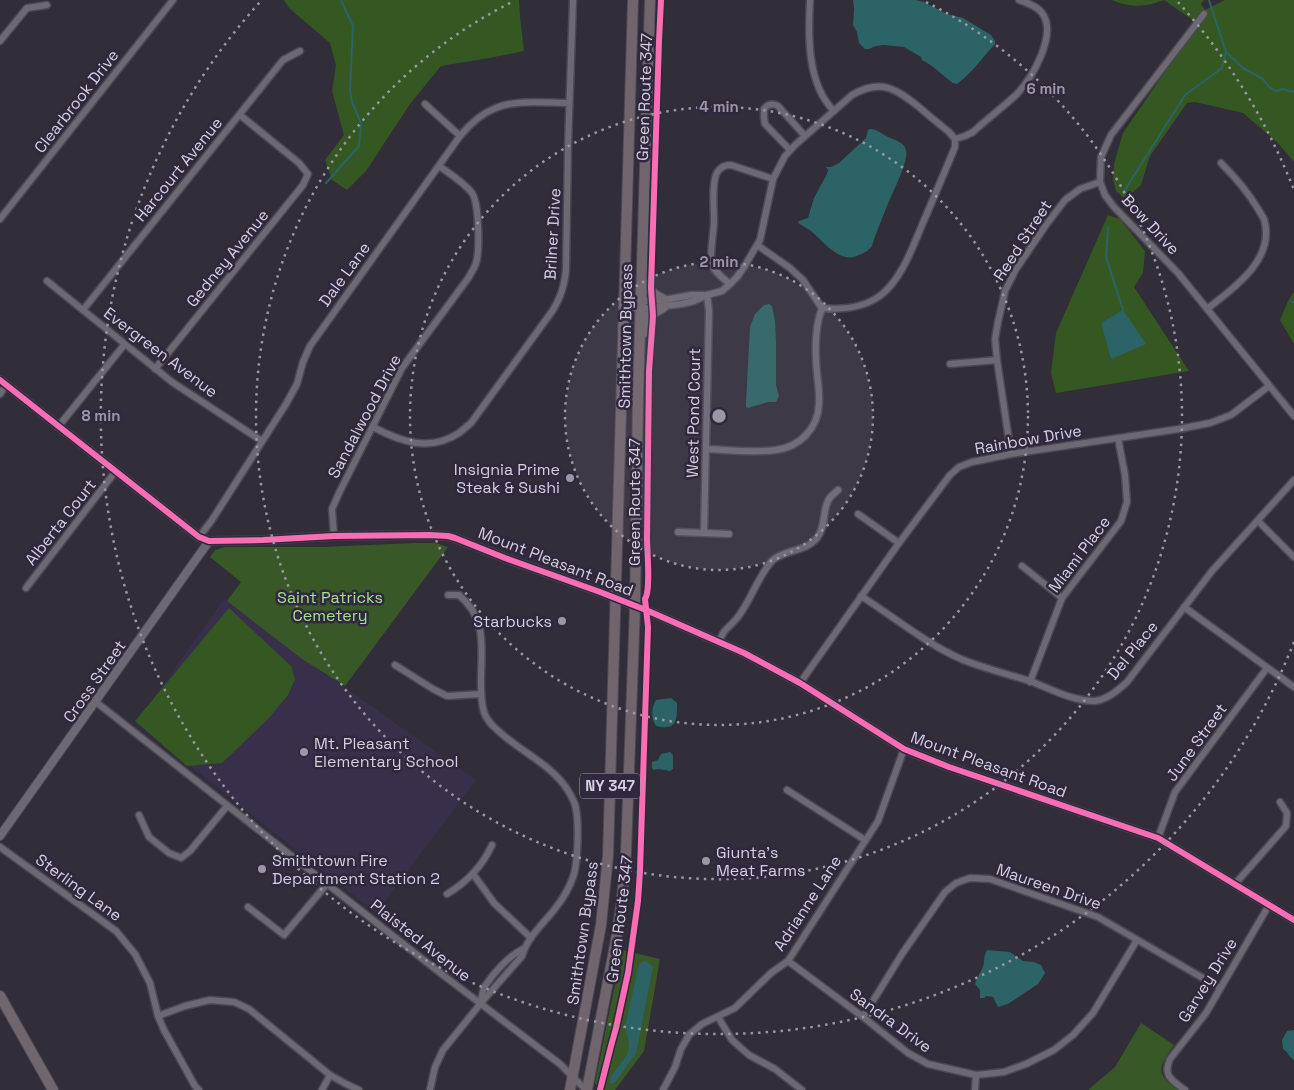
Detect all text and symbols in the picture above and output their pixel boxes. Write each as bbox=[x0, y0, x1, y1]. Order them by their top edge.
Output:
street label: Green Route 347 bbox=[632, 33, 657, 161]
street label: Clearbrook Drive bbox=[29, 45, 123, 157]
text: 6 min bbox=[1026, 79, 1066, 98]
text: 4 min bbox=[699, 97, 739, 116]
street label: Harcourt Avenue bbox=[130, 113, 227, 226]
street label: Brilner Drive bbox=[540, 187, 565, 281]
street label: Bow Drive bbox=[1117, 190, 1184, 259]
street label: Reed Street bbox=[988, 196, 1056, 285]
street label: Gedney Avenue bbox=[182, 205, 273, 311]
street label: Dale Lane bbox=[314, 238, 375, 311]
text: 2 min bbox=[700, 252, 738, 271]
street label: Smithtown Bypass bbox=[614, 264, 637, 409]
street label: Evergreen Avenue bbox=[99, 303, 222, 402]
street label: West Pond Court bbox=[682, 348, 705, 478]
street label: Sandalwood Drive bbox=[323, 351, 406, 482]
text: 8 min bbox=[82, 406, 120, 425]
centre of rings bbox=[710, 407, 728, 425]
street label: Rainbow Drive bbox=[973, 420, 1083, 459]
street label: Green Route 347 bbox=[624, 438, 645, 566]
place label: Insignia Prime Steak & Sushi bbox=[454, 459, 560, 498]
marker: Insignia Prime Steak & Sushi bbox=[564, 472, 576, 484]
street label: Alberta Court bbox=[20, 475, 101, 570]
street label: Miami Place bbox=[1044, 512, 1115, 597]
street label: Mount Pleasant Road bbox=[475, 522, 636, 601]
park label: Saint Patricks Cemetery bbox=[277, 587, 383, 626]
place label: Starbucks bbox=[473, 611, 552, 632]
marker: Starbucks bbox=[556, 615, 568, 627]
street label: Del Place bbox=[1102, 617, 1162, 684]
street label: Cross Street bbox=[58, 636, 130, 727]
street label: June Street bbox=[1161, 699, 1232, 785]
street label: Mount Pleasant Road bbox=[908, 726, 1070, 802]
place label: Mt. Pleasant Elementary School bbox=[314, 733, 459, 772]
marker: Mt. Pleasant Elementary School bbox=[298, 746, 310, 758]
road number: NY 347 bbox=[580, 774, 640, 798]
place label: Giunta's Meat Farms bbox=[716, 842, 805, 881]
street label: Sterling Lane bbox=[31, 849, 126, 926]
place label: Smithtown Fire Department Station 2 bbox=[272, 850, 440, 889]
street label: Adrianne Lane bbox=[769, 851, 846, 955]
street label: Green Route 347 bbox=[601, 854, 638, 984]
marker: Giunta's Meat Farms bbox=[700, 855, 712, 867]
street label: Maureen Drive bbox=[994, 859, 1104, 914]
street label: Smithtown Bypass bbox=[562, 860, 603, 1006]
marker: Smithtown Fire Department Station 2 bbox=[256, 863, 268, 875]
street label: Plaisted Avenue bbox=[366, 895, 475, 986]
street label: Garvey Drive bbox=[1173, 934, 1242, 1026]
street label: Sandra Drive bbox=[845, 984, 936, 1057]

